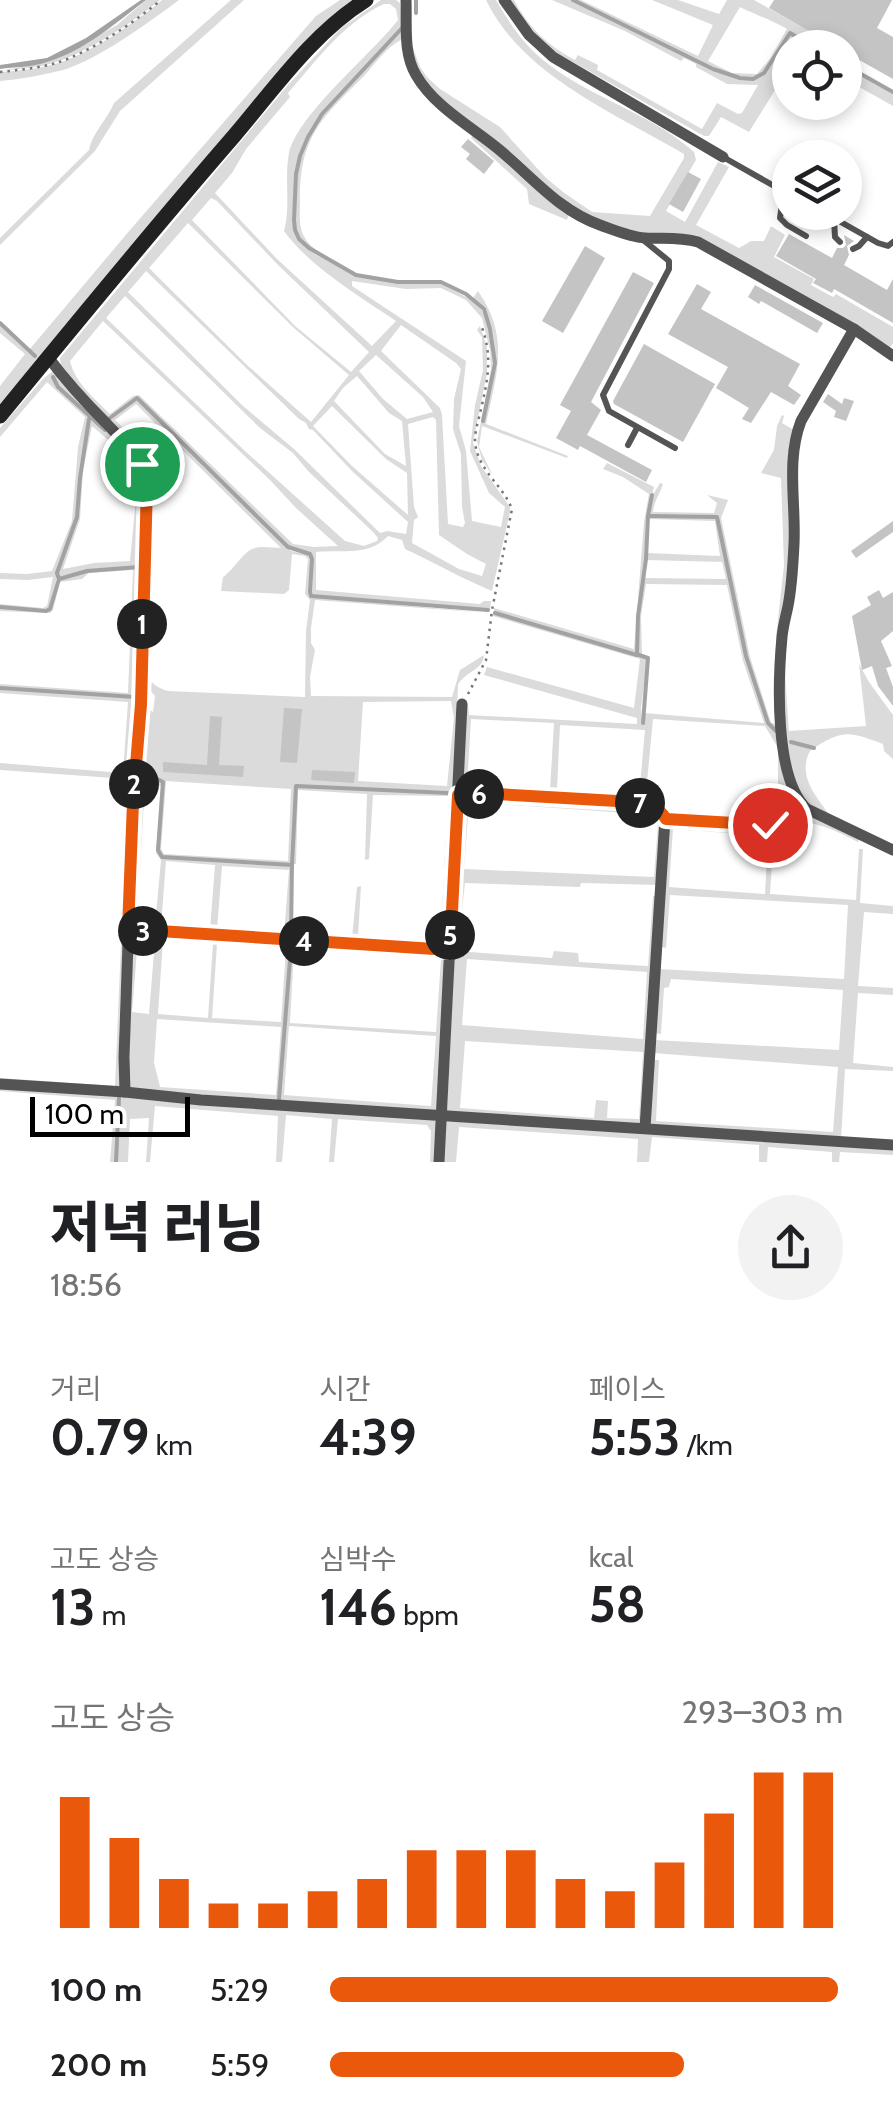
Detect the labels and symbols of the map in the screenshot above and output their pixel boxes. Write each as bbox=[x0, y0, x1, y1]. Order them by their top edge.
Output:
pin bbox=[100, 422, 185, 507]
pin: 1 bbox=[117, 599, 167, 649]
pin: 2 bbox=[109, 759, 159, 809]
pin: 6 bbox=[454, 769, 504, 819]
pin: 7 bbox=[615, 778, 665, 828]
pin bbox=[728, 783, 813, 868]
pin: 3 bbox=[118, 906, 168, 956]
pin: 5 bbox=[425, 910, 475, 960]
pin: 4 bbox=[279, 916, 329, 966]
scale bar bbox=[30, 1092, 190, 1136]

